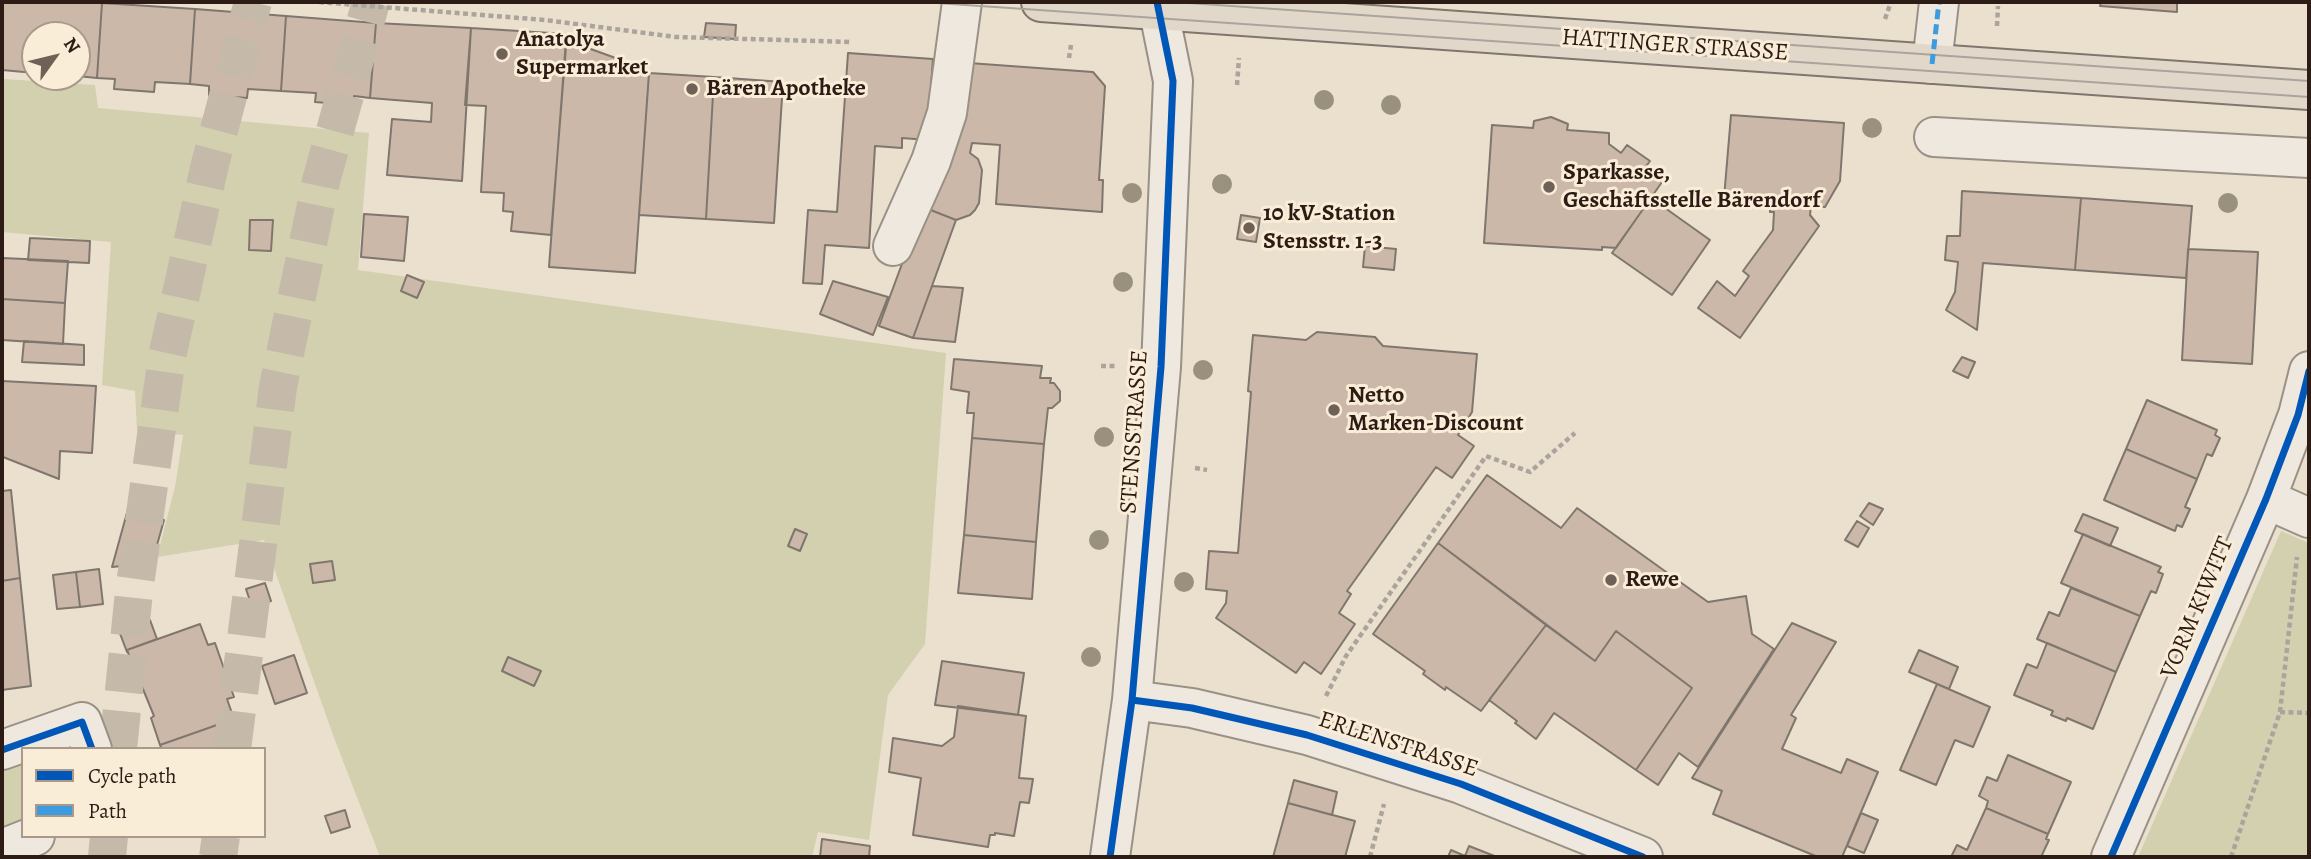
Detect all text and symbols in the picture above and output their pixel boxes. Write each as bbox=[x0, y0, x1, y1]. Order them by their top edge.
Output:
north arrow bbox=[21, 21, 91, 91]
street label: HATTINGER STRASSE bbox=[1561, 24, 1789, 68]
place label: Anatolya Supermarket bbox=[516, 26, 648, 82]
text: N bbox=[57, 32, 86, 58]
marker: Anatolya Supermarket bbox=[494, 46, 510, 62]
place label: Bären Apotheke bbox=[706, 75, 866, 103]
marker: Bären Apotheke bbox=[684, 81, 700, 97]
place label: Sparkasse, Geschäftsstelle Bärendorf bbox=[1563, 159, 1820, 215]
marker: Sparkasse, Geschäftsstelle Bärendorf bbox=[1541, 179, 1557, 195]
place label: 10 kV-Station Stensstr. 1-3 bbox=[1263, 200, 1395, 256]
marker: 10 kV-Station Stensstr. 1-3 bbox=[1241, 220, 1257, 236]
street label: STENSSTRASSE bbox=[1115, 349, 1155, 515]
place label: Netto Marken-Discount bbox=[1348, 382, 1524, 438]
marker: Netto Marken-Discount bbox=[1326, 402, 1342, 418]
street label: VORM KIWITT bbox=[2155, 533, 2241, 683]
place label: Rewe bbox=[1625, 566, 1679, 594]
marker: Rewe bbox=[1603, 572, 1619, 588]
street label: ERLENSTRASSE bbox=[1315, 706, 1481, 784]
legend bbox=[21, 747, 266, 838]
text: Cycle path bbox=[88, 762, 177, 790]
text: Path bbox=[88, 797, 127, 825]

